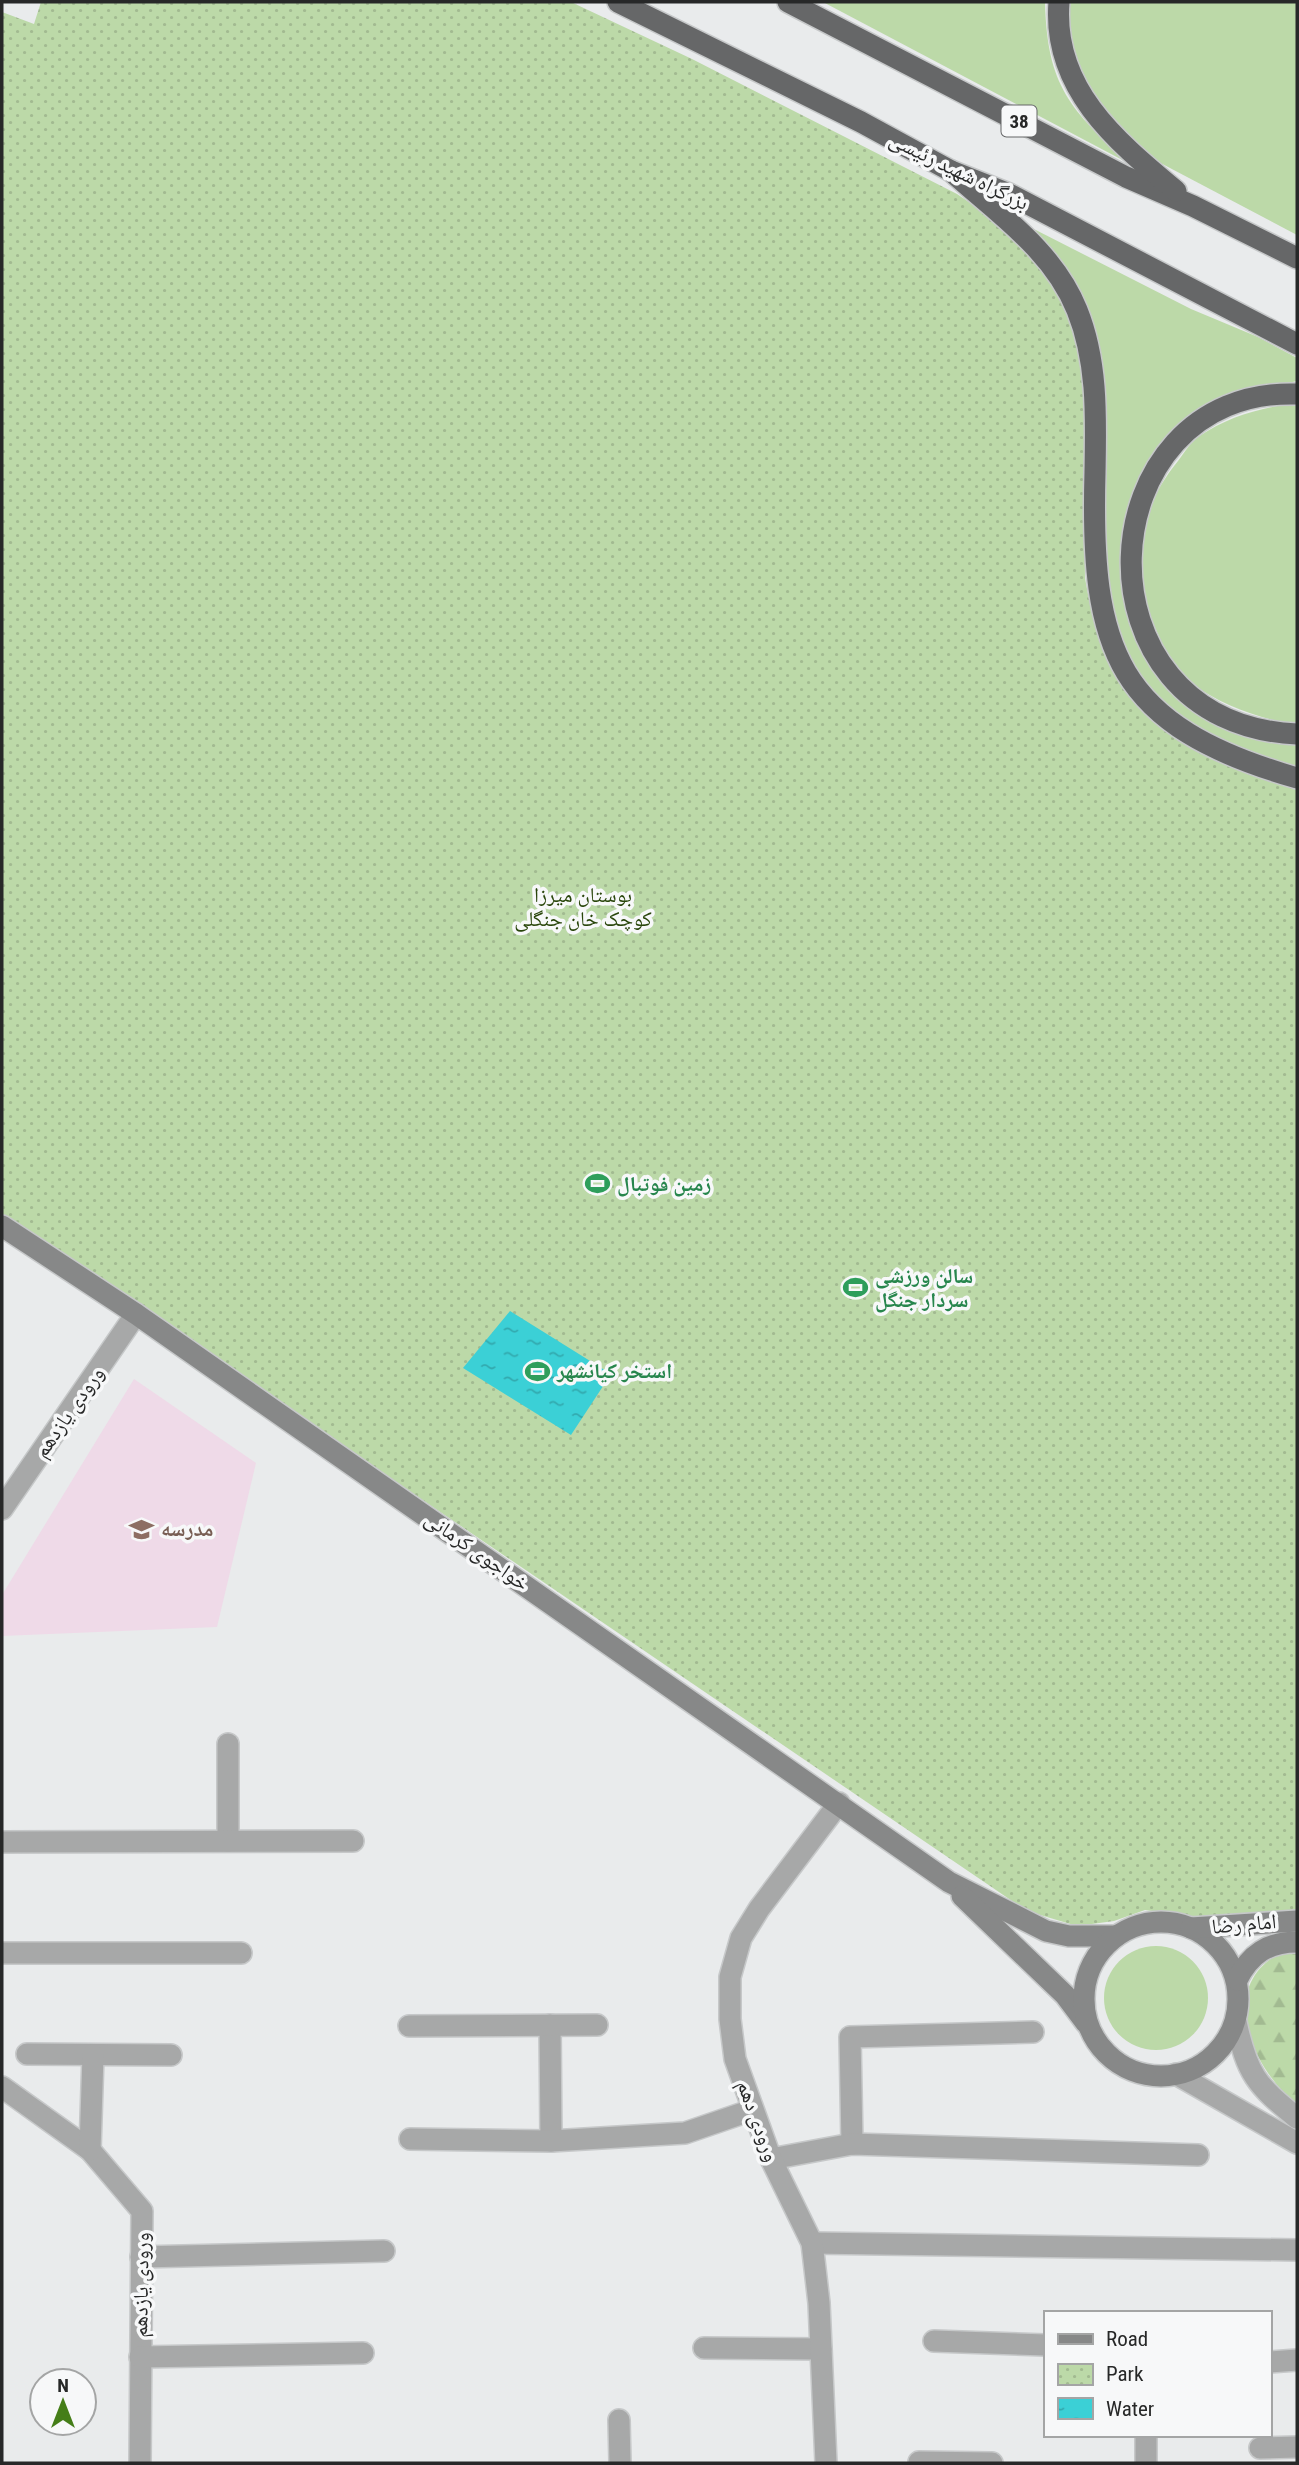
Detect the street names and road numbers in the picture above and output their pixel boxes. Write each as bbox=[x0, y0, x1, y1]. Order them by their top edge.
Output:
road number: 38 bbox=[1002, 105, 1036, 136]
street label: بزرگراه شهید رئیسی bbox=[885, 127, 1033, 216]
street label: ورودی یازدهم bbox=[29, 1362, 111, 1463]
street label: خواجوی کرمانی bbox=[420, 1506, 534, 1596]
street label: امام رضا bbox=[1211, 1909, 1278, 1941]
street label: ورودی دهم bbox=[730, 2077, 784, 2166]
street label: ورودی یازدهم bbox=[128, 2232, 156, 2338]

